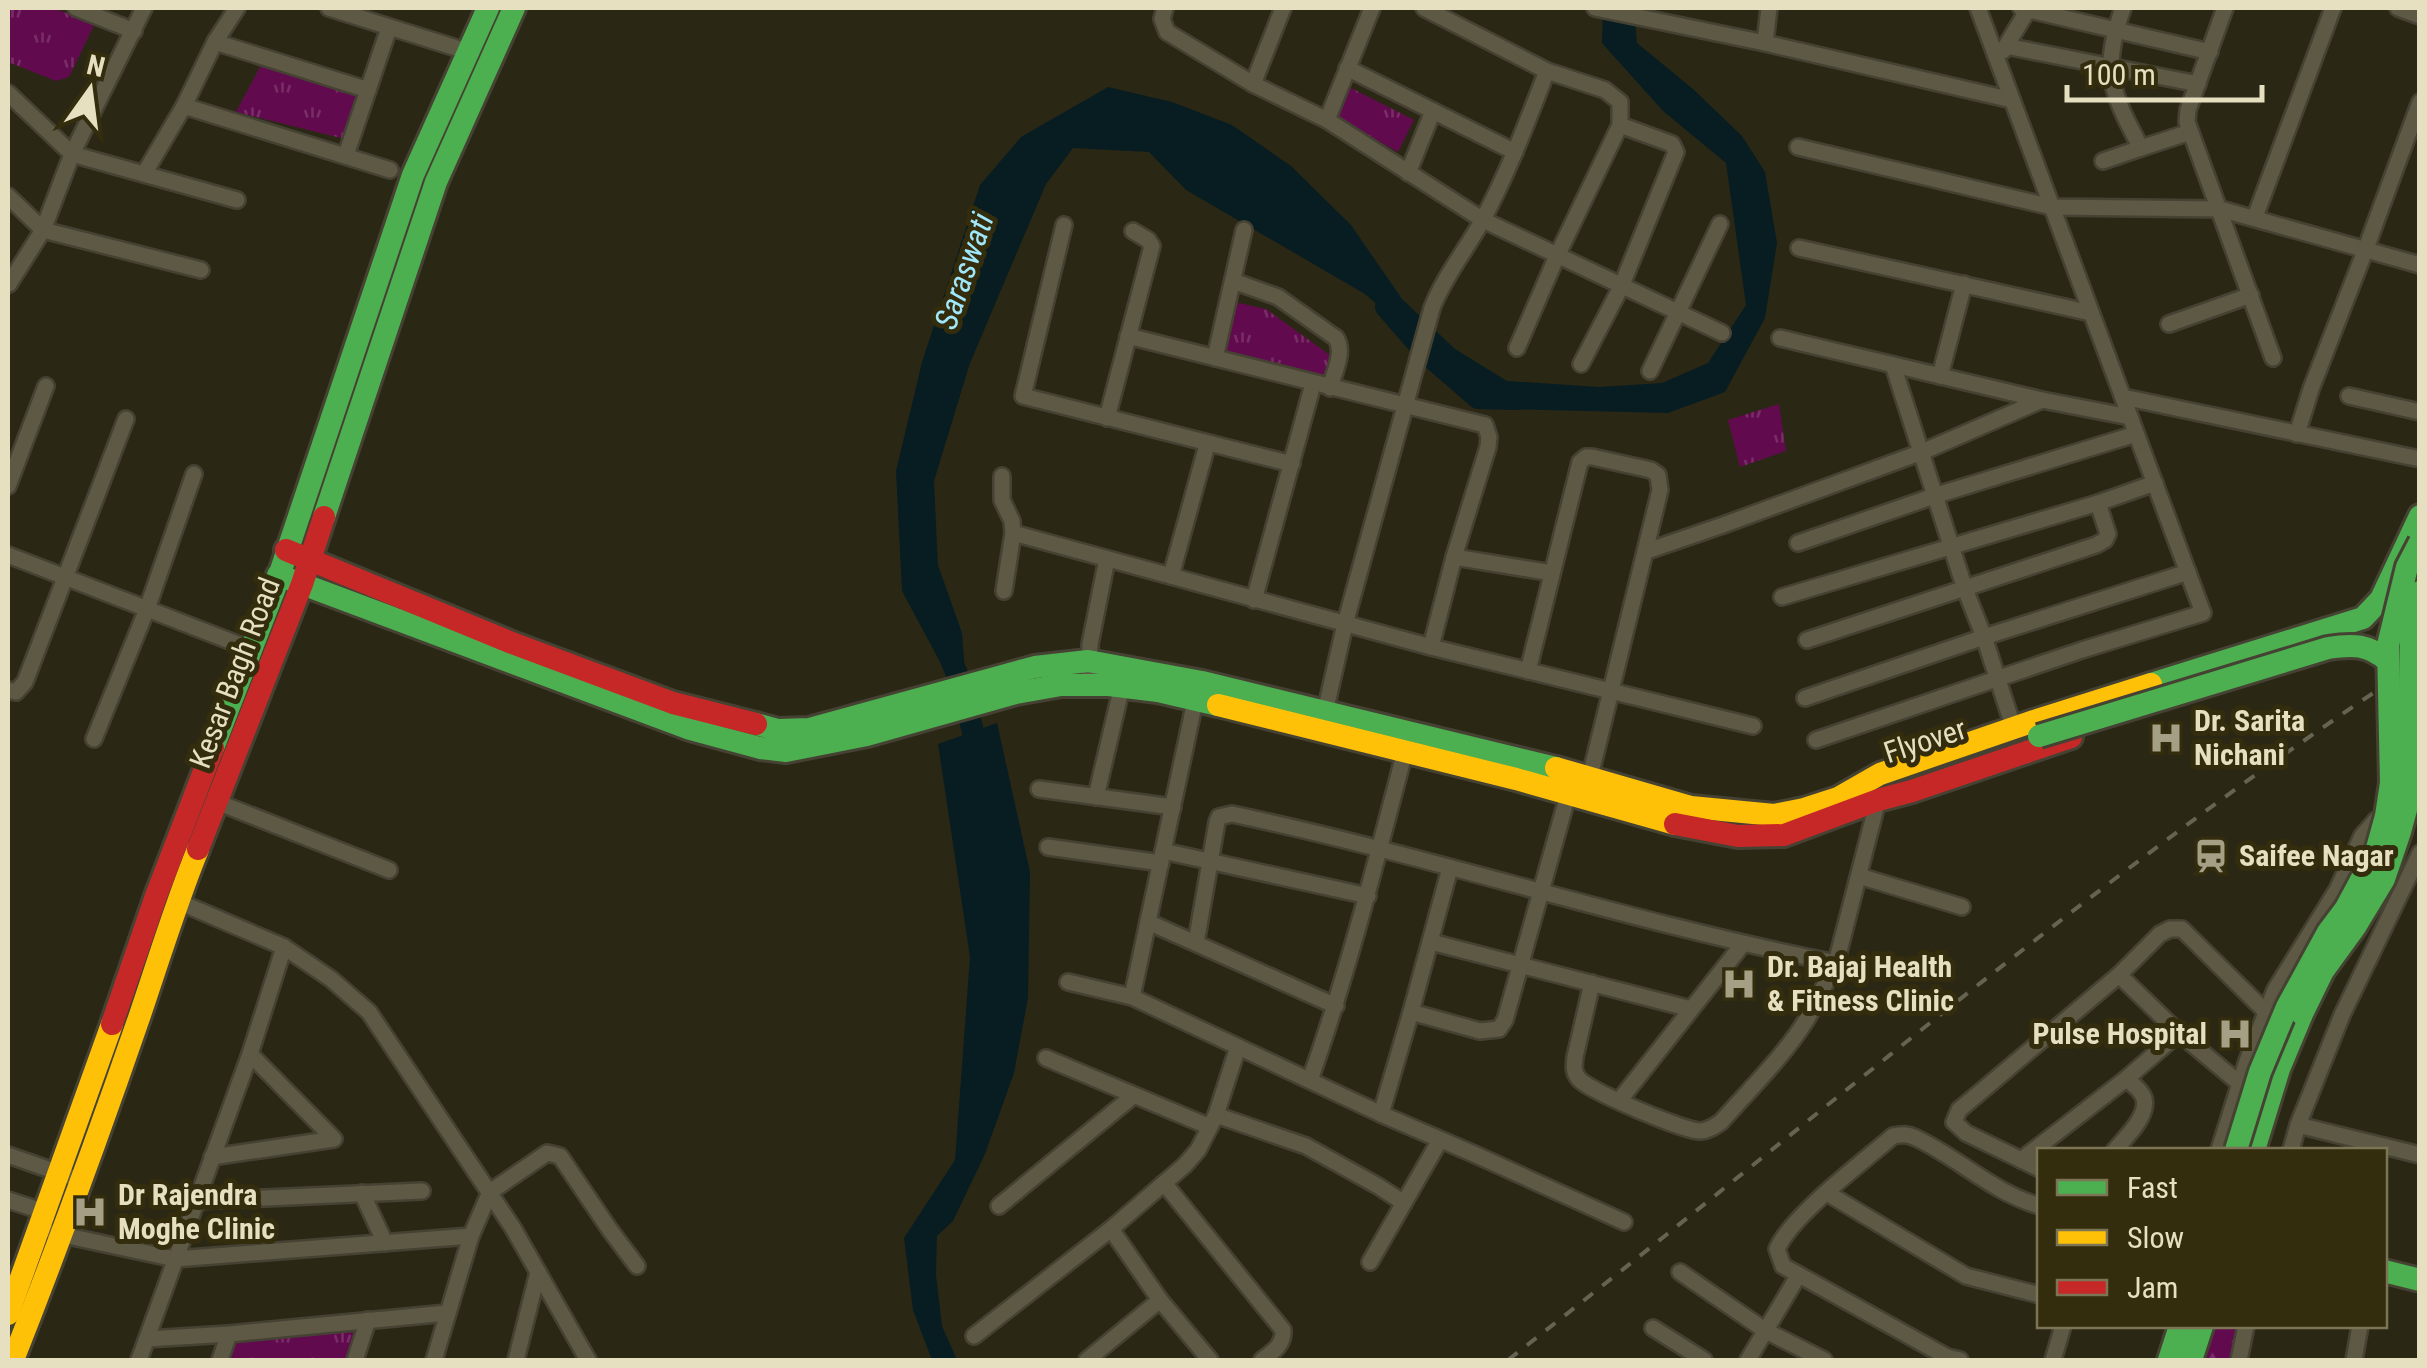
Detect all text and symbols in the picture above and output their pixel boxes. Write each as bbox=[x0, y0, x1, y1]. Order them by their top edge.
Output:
north arrow bbox=[40, 40, 140, 140]
scale bar bbox=[2067, 40, 2262, 102]
text: N bbox=[84, 48, 108, 84]
text: 100 m bbox=[2082, 57, 2156, 92]
water label: Saraswati bbox=[926, 207, 1002, 334]
street label: Kesar Bagh Road bbox=[182, 573, 287, 773]
place label: Dr. Sarita Nichani bbox=[2194, 703, 2305, 772]
street label: Flyover bbox=[1879, 711, 1970, 770]
hospital icon: Dr. Sarita Nichani bbox=[2147, 719, 2185, 757]
station icon: Saifee Nagar bbox=[2192, 837, 2230, 875]
place label: Saifee Nagar bbox=[2239, 838, 2394, 873]
place label: Dr. Bajaj Health & Fitness Clinic bbox=[1767, 949, 1954, 1018]
hospital icon: Dr. Bajaj Health & Fitness Clinic bbox=[1720, 965, 1758, 1003]
hospital icon: Pulse Hospital bbox=[2216, 1015, 2254, 1053]
place label: Pulse Hospital bbox=[2032, 1016, 2207, 1051]
legend bbox=[2037, 1148, 2387, 1328]
text: Fast bbox=[2127, 1170, 2178, 1205]
place label: Dr Rajendra Moghe Clinic bbox=[118, 1177, 275, 1246]
hospital icon: Dr Rajendra Moghe Clinic bbox=[71, 1193, 109, 1231]
text: Slow bbox=[2127, 1220, 2184, 1255]
text: Jam bbox=[2127, 1270, 2178, 1305]

